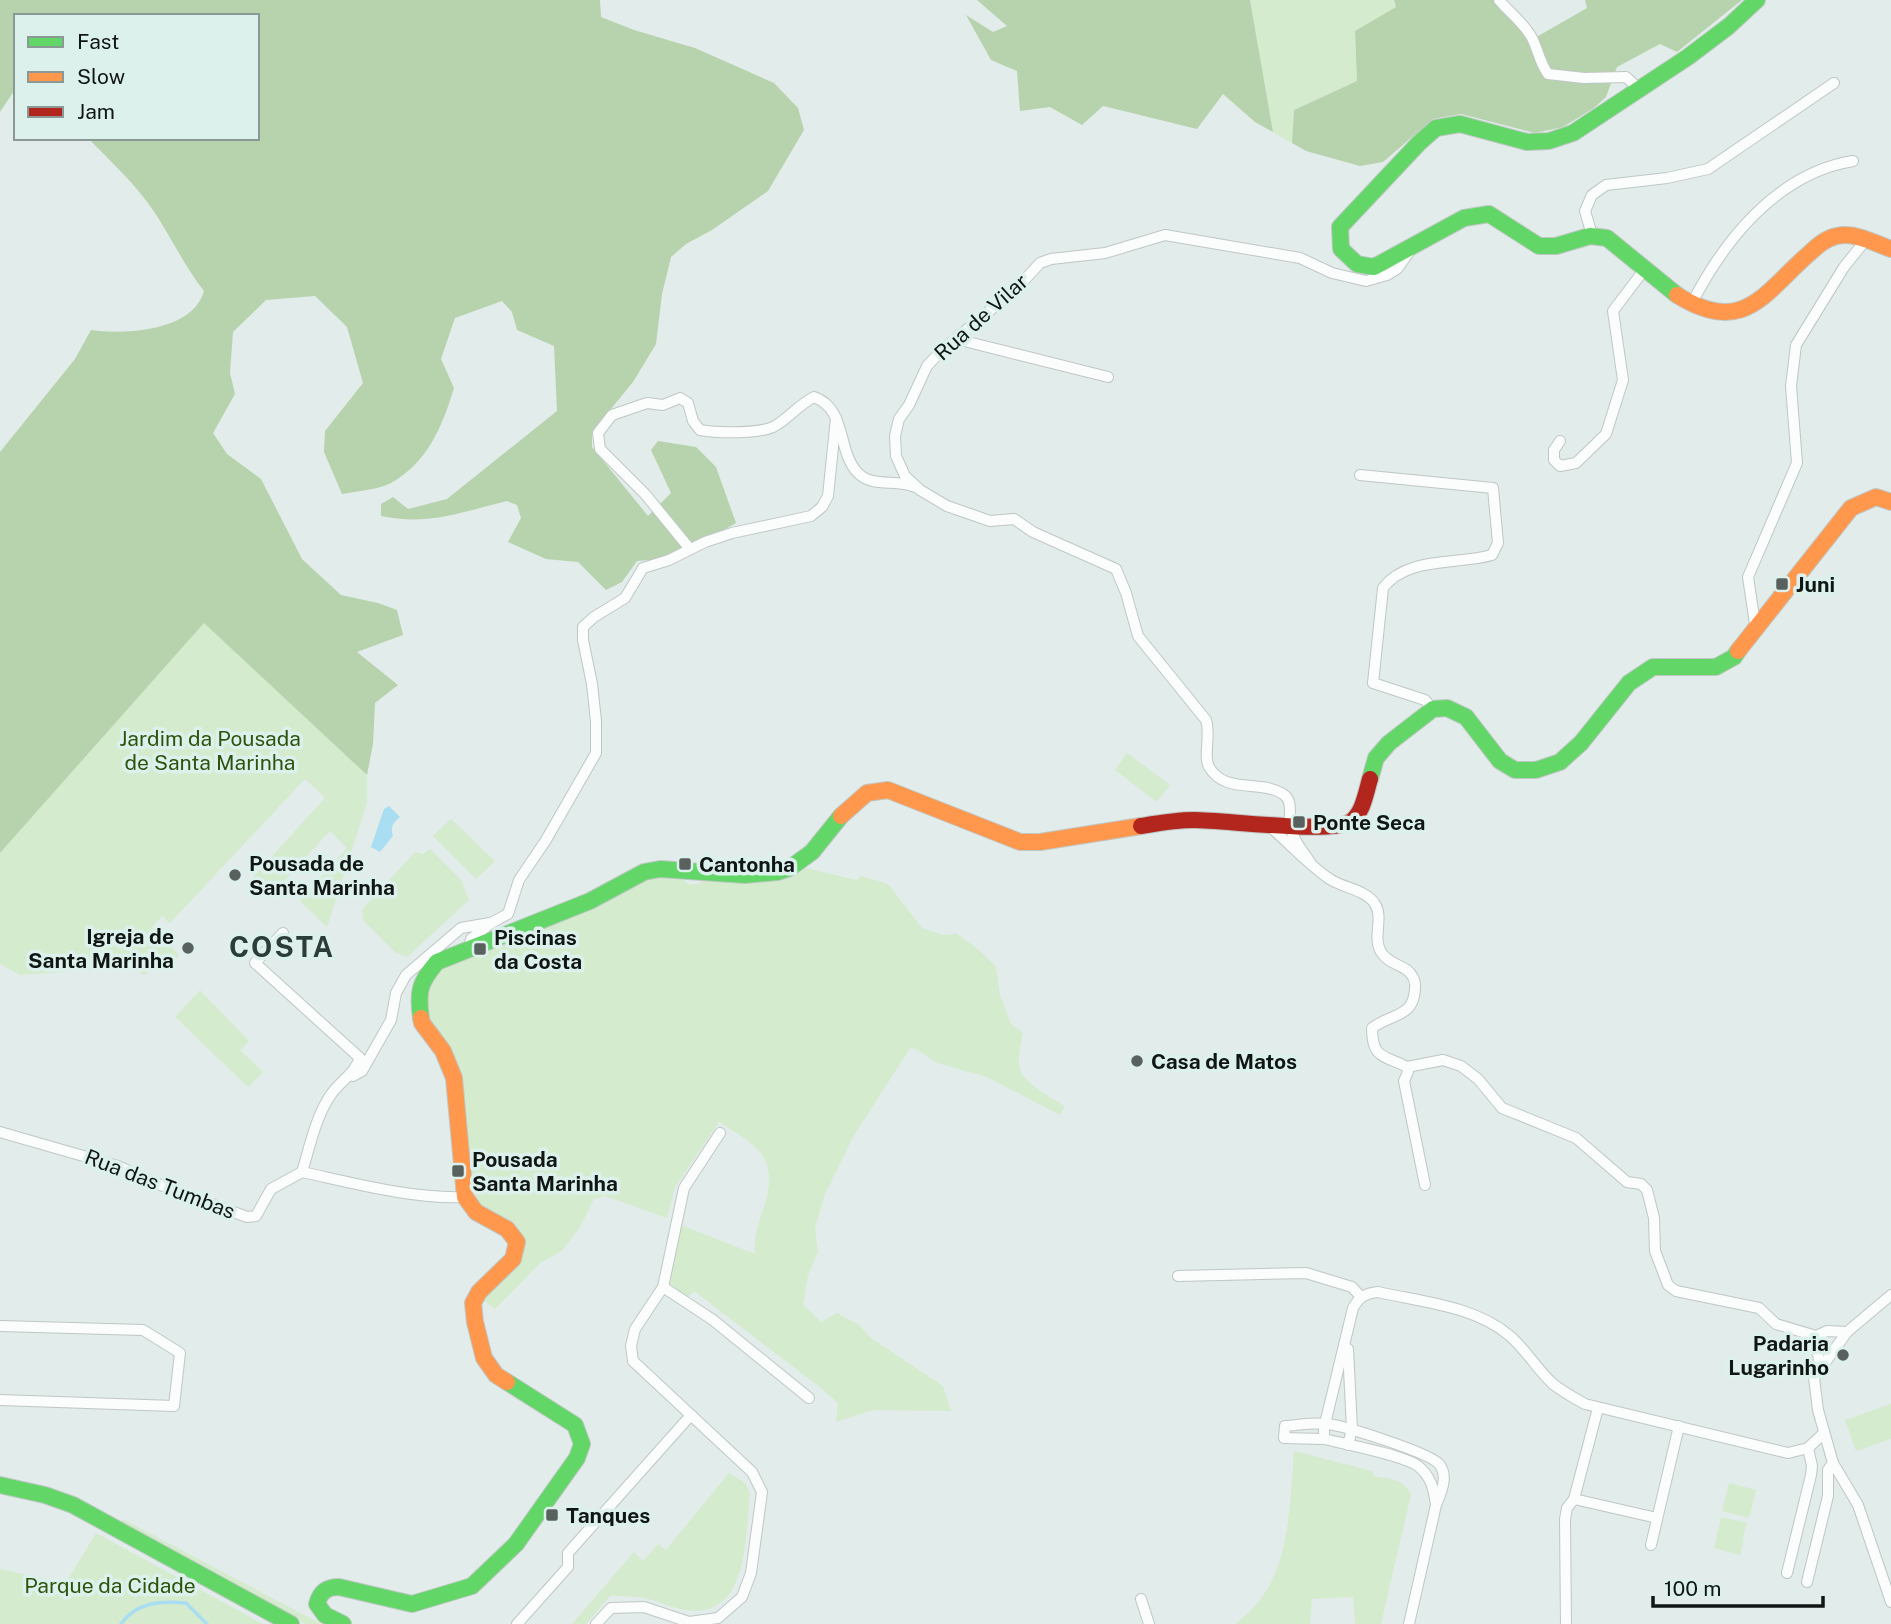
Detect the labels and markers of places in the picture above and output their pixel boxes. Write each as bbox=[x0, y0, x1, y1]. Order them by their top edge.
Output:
place label: Juni bbox=[1796, 572, 1835, 597]
marker: Juni bbox=[1774, 576, 1790, 592]
place label: Ponte Seca bbox=[1313, 810, 1426, 835]
marker: Ponte Seca bbox=[1291, 814, 1307, 830]
place label: Pousada de Santa Marinha bbox=[249, 851, 395, 900]
place label: Cantonha bbox=[699, 852, 795, 877]
marker: Cantonha bbox=[677, 856, 693, 872]
marker: Pousada de Santa Marinha bbox=[227, 867, 243, 883]
place label: Igreja de Santa Marinha bbox=[28, 924, 174, 973]
place label: Piscinas da Costa bbox=[494, 925, 582, 974]
marker: Igreja de Santa Marinha bbox=[180, 940, 196, 956]
marker: Piscinas da Costa bbox=[472, 941, 488, 957]
place label: Casa de Matos bbox=[1151, 1049, 1297, 1074]
marker: Casa de Matos bbox=[1129, 1053, 1145, 1069]
place label: Pousada Santa Marinha bbox=[472, 1147, 618, 1196]
marker: Pousada Santa Marinha bbox=[450, 1163, 466, 1179]
place label: Padaria Lugarinho bbox=[1728, 1331, 1829, 1380]
marker: Padaria Lugarinho bbox=[1835, 1347, 1851, 1363]
place label: Tanques bbox=[566, 1503, 650, 1528]
marker: Tanques bbox=[544, 1507, 560, 1523]

